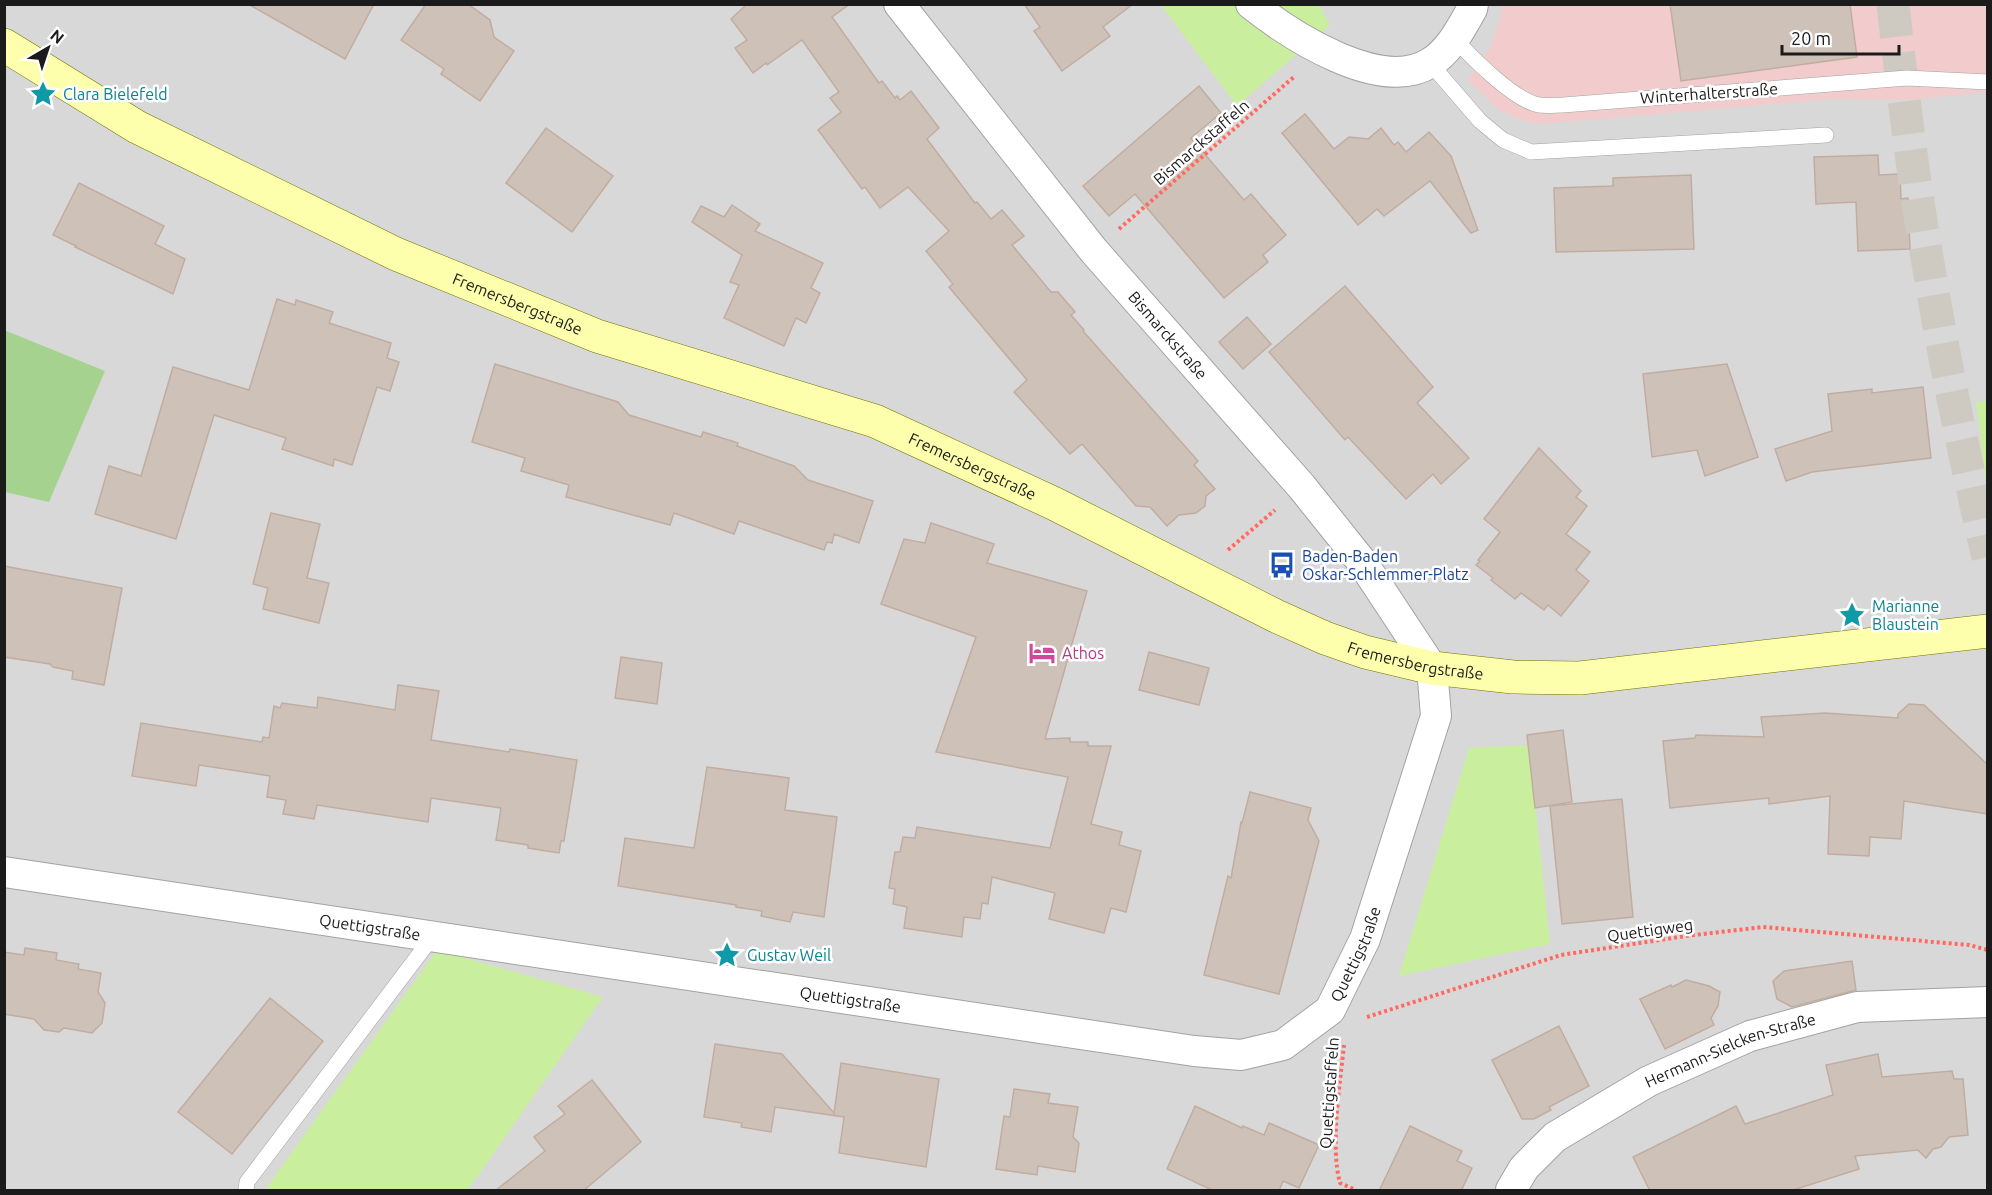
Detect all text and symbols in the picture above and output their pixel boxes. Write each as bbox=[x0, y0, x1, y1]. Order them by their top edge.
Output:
north arrow bbox=[18, 18, 78, 78]
scale bar bbox=[1782, 18, 1899, 56]
text: N bbox=[47, 26, 68, 47]
text: 20 m bbox=[1791, 28, 1831, 48]
place icon: Clara Bielefeld bbox=[28, 79, 58, 109]
street label: Winterhalterstraße bbox=[1640, 79, 1778, 107]
place label: Clara Bielefeld bbox=[63, 85, 168, 103]
street label: Bismarckstaffeln bbox=[1150, 96, 1252, 188]
street label: Fremersbergstraße bbox=[450, 269, 585, 338]
street label: Bismarckstraße bbox=[1125, 287, 1211, 383]
street label: Fremersbergstraße bbox=[906, 429, 1039, 503]
place label: Baden-Baden Oskar-Schlemmer-Platz bbox=[1302, 547, 1469, 583]
bus stop icon: Baden-Baden Oskar-Schlemmer-Platz bbox=[1267, 550, 1297, 580]
place label: Marianne Blaustein bbox=[1872, 597, 1939, 633]
place icon: Marianne Blaustein bbox=[1837, 600, 1867, 630]
hotel icon: Athos bbox=[1027, 638, 1057, 668]
street label: Fremersbergstraße bbox=[1345, 638, 1484, 683]
place label: Athos bbox=[1062, 644, 1104, 662]
street label: Quettigstraße bbox=[1327, 904, 1384, 1004]
street label: Quettigstraße bbox=[318, 911, 422, 944]
street label: Quettigweg bbox=[1606, 915, 1694, 945]
place icon: Gustav Weil bbox=[712, 940, 742, 970]
place label: Gustav Weil bbox=[747, 946, 831, 964]
street label: Quettigstraße bbox=[799, 983, 902, 1016]
street label: Hermann-Sielcken-Straße bbox=[1642, 1010, 1817, 1091]
street label: Quettigstaffeln bbox=[1316, 1037, 1342, 1149]

